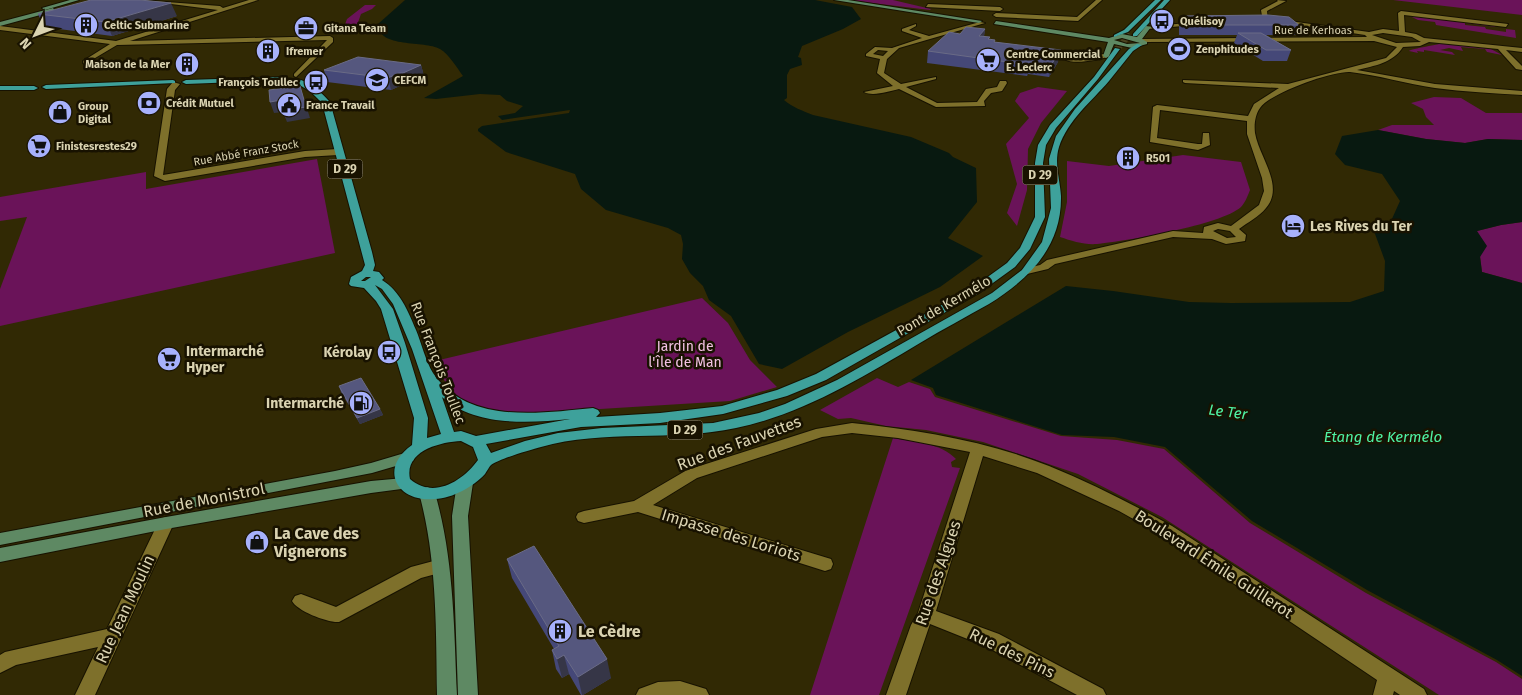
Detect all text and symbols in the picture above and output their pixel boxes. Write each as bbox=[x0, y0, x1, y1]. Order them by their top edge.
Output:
bus stop icon: Quélisoy bbox=[1149, 8, 1175, 34]
north arrow bbox=[10, 10, 60, 60]
building icon: Celtic Submarine bbox=[73, 12, 99, 38]
office icon: Gitana Team bbox=[293, 15, 319, 41]
place label: Quélisoy bbox=[1180, 15, 1224, 28]
place label: Celtic Submarine bbox=[104, 19, 189, 32]
place label: Gitana Team bbox=[324, 22, 386, 35]
street label: Rue de Kerhoas bbox=[1274, 24, 1352, 37]
text: N bbox=[16, 34, 35, 53]
sports icon: Zenphitudes bbox=[1166, 36, 1192, 62]
building icon: Ifremer bbox=[255, 38, 281, 64]
place label: Zenphitudes bbox=[1196, 43, 1259, 56]
place label: Ifremer bbox=[286, 45, 324, 58]
supermarket icon: Centre Commercial E. Leclerc bbox=[975, 47, 1001, 73]
place label: Centre Commercial E. Leclerc bbox=[1006, 48, 1101, 74]
building icon: Maison de la Mer bbox=[174, 51, 200, 77]
place label: Maison de la Mer bbox=[85, 58, 171, 71]
school or university icon: CEFCM bbox=[364, 67, 390, 93]
bus stop icon: François Toullec bbox=[303, 69, 329, 95]
place label: CEFCM bbox=[394, 74, 427, 87]
place label: François Toullec bbox=[218, 76, 299, 89]
bank icon: Crédit Mutuel bbox=[136, 90, 162, 116]
public building icon: France Travail bbox=[276, 92, 302, 118]
place label: Crédit Mutuel bbox=[166, 97, 234, 110]
shop icon: Group Digital bbox=[47, 99, 73, 125]
place label: France Travail bbox=[306, 99, 375, 112]
place label: Group Digital bbox=[78, 100, 111, 126]
supermarket icon: Finistesrestes29 bbox=[26, 133, 52, 159]
street label: Rue Abbé Franz Stock bbox=[192, 137, 300, 169]
place label: Finistesrestes29 bbox=[56, 140, 137, 153]
building icon: R501 bbox=[1115, 145, 1141, 171]
place label: R501 bbox=[1146, 152, 1170, 165]
road number: D 29 bbox=[328, 160, 362, 178]
road number: D 29 bbox=[1022, 166, 1058, 184]
hotel icon: Les Rives du Ter bbox=[1280, 213, 1306, 239]
place label: Les Rives du Ter bbox=[1310, 218, 1412, 235]
street label: Pont de Kermélo bbox=[894, 272, 994, 340]
street label: Rue François Toullec bbox=[407, 300, 469, 427]
park label: Jardin de l'île de Man bbox=[648, 338, 722, 371]
bus stop icon: Kérolay bbox=[376, 339, 402, 365]
place label: Intermarché Hyper bbox=[186, 343, 264, 376]
place label: Kérolay bbox=[323, 344, 373, 361]
supermarket icon: Intermarché Hyper bbox=[156, 346, 182, 372]
fuel station icon: Intermarché bbox=[348, 390, 374, 416]
place label: Intermarché bbox=[266, 395, 344, 412]
water label: Le Ter bbox=[1208, 401, 1250, 423]
street label: Rue des Fauvettes bbox=[674, 412, 804, 474]
road number: D 29 bbox=[668, 420, 702, 440]
water label: Étang de Kermélo bbox=[1324, 428, 1442, 446]
street label: Rue de Monistrol bbox=[142, 479, 267, 521]
street label: Impasse des Loriots bbox=[659, 505, 803, 565]
street label: Boulevard Émile Guillerot bbox=[1131, 505, 1297, 622]
street label: Rue des Algues bbox=[911, 518, 965, 628]
place label: La Cave des Vignerons bbox=[273, 524, 359, 561]
shop icon: La Cave des Vignerons bbox=[244, 529, 270, 555]
street label: Rue Jean Moulin bbox=[92, 552, 158, 666]
building icon: Le Cèdre bbox=[547, 618, 573, 644]
place label: Le Cèdre bbox=[578, 622, 641, 641]
street label: Rue des Pins bbox=[966, 624, 1058, 682]

